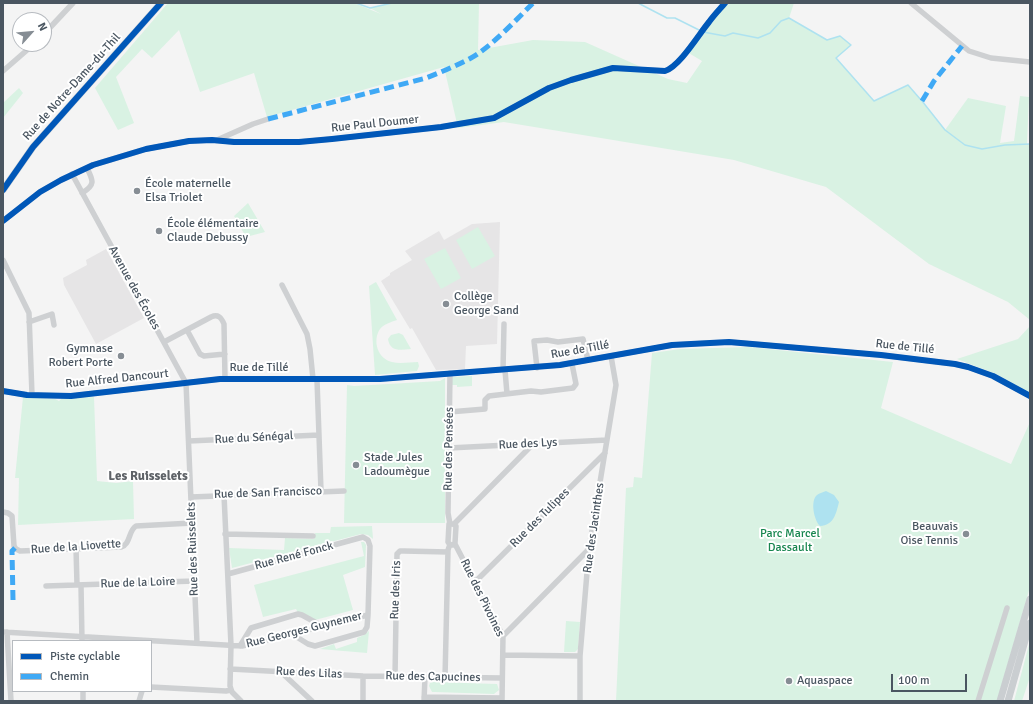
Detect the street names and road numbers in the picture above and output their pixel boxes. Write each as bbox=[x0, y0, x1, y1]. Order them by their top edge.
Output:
street label: Rue de Notre-Dame-du-Thil bbox=[20, 30, 124, 144]
street label: Rue Paul Doumer bbox=[330, 112, 420, 136]
street label: Avenue des Écoles bbox=[105, 244, 163, 332]
street label: Rue de Tillé bbox=[875, 337, 935, 357]
street label: Rue de Tillé bbox=[550, 338, 610, 362]
street label: Rue de Tillé bbox=[229, 361, 289, 375]
street label: Rue Alfred Dancourt bbox=[65, 366, 169, 392]
street label: Rue des Pensées bbox=[441, 407, 457, 491]
street label: Rue du Sénégal bbox=[214, 429, 294, 447]
street label: Rue des Lys bbox=[498, 435, 558, 453]
street label: Rue des Jacinthes bbox=[581, 482, 607, 574]
street label: Rue de San Francisco bbox=[214, 484, 322, 502]
street label: Rue des Tulipes bbox=[507, 485, 573, 551]
street label: Rue des Ruisselets bbox=[184, 502, 202, 596]
street label: Rue de la Liovette bbox=[30, 537, 122, 557]
street label: Rue René Fonck bbox=[253, 539, 335, 573]
street label: Rue des Pivoines bbox=[457, 557, 507, 639]
street label: Rue des Iris bbox=[388, 560, 404, 620]
street label: Rue de la Loire bbox=[100, 574, 176, 592]
street label: Rue Georges Guynemer bbox=[245, 609, 363, 651]
street label: Rue des Lilas bbox=[275, 664, 343, 682]
street label: Rue des Capucines bbox=[385, 669, 481, 685]

